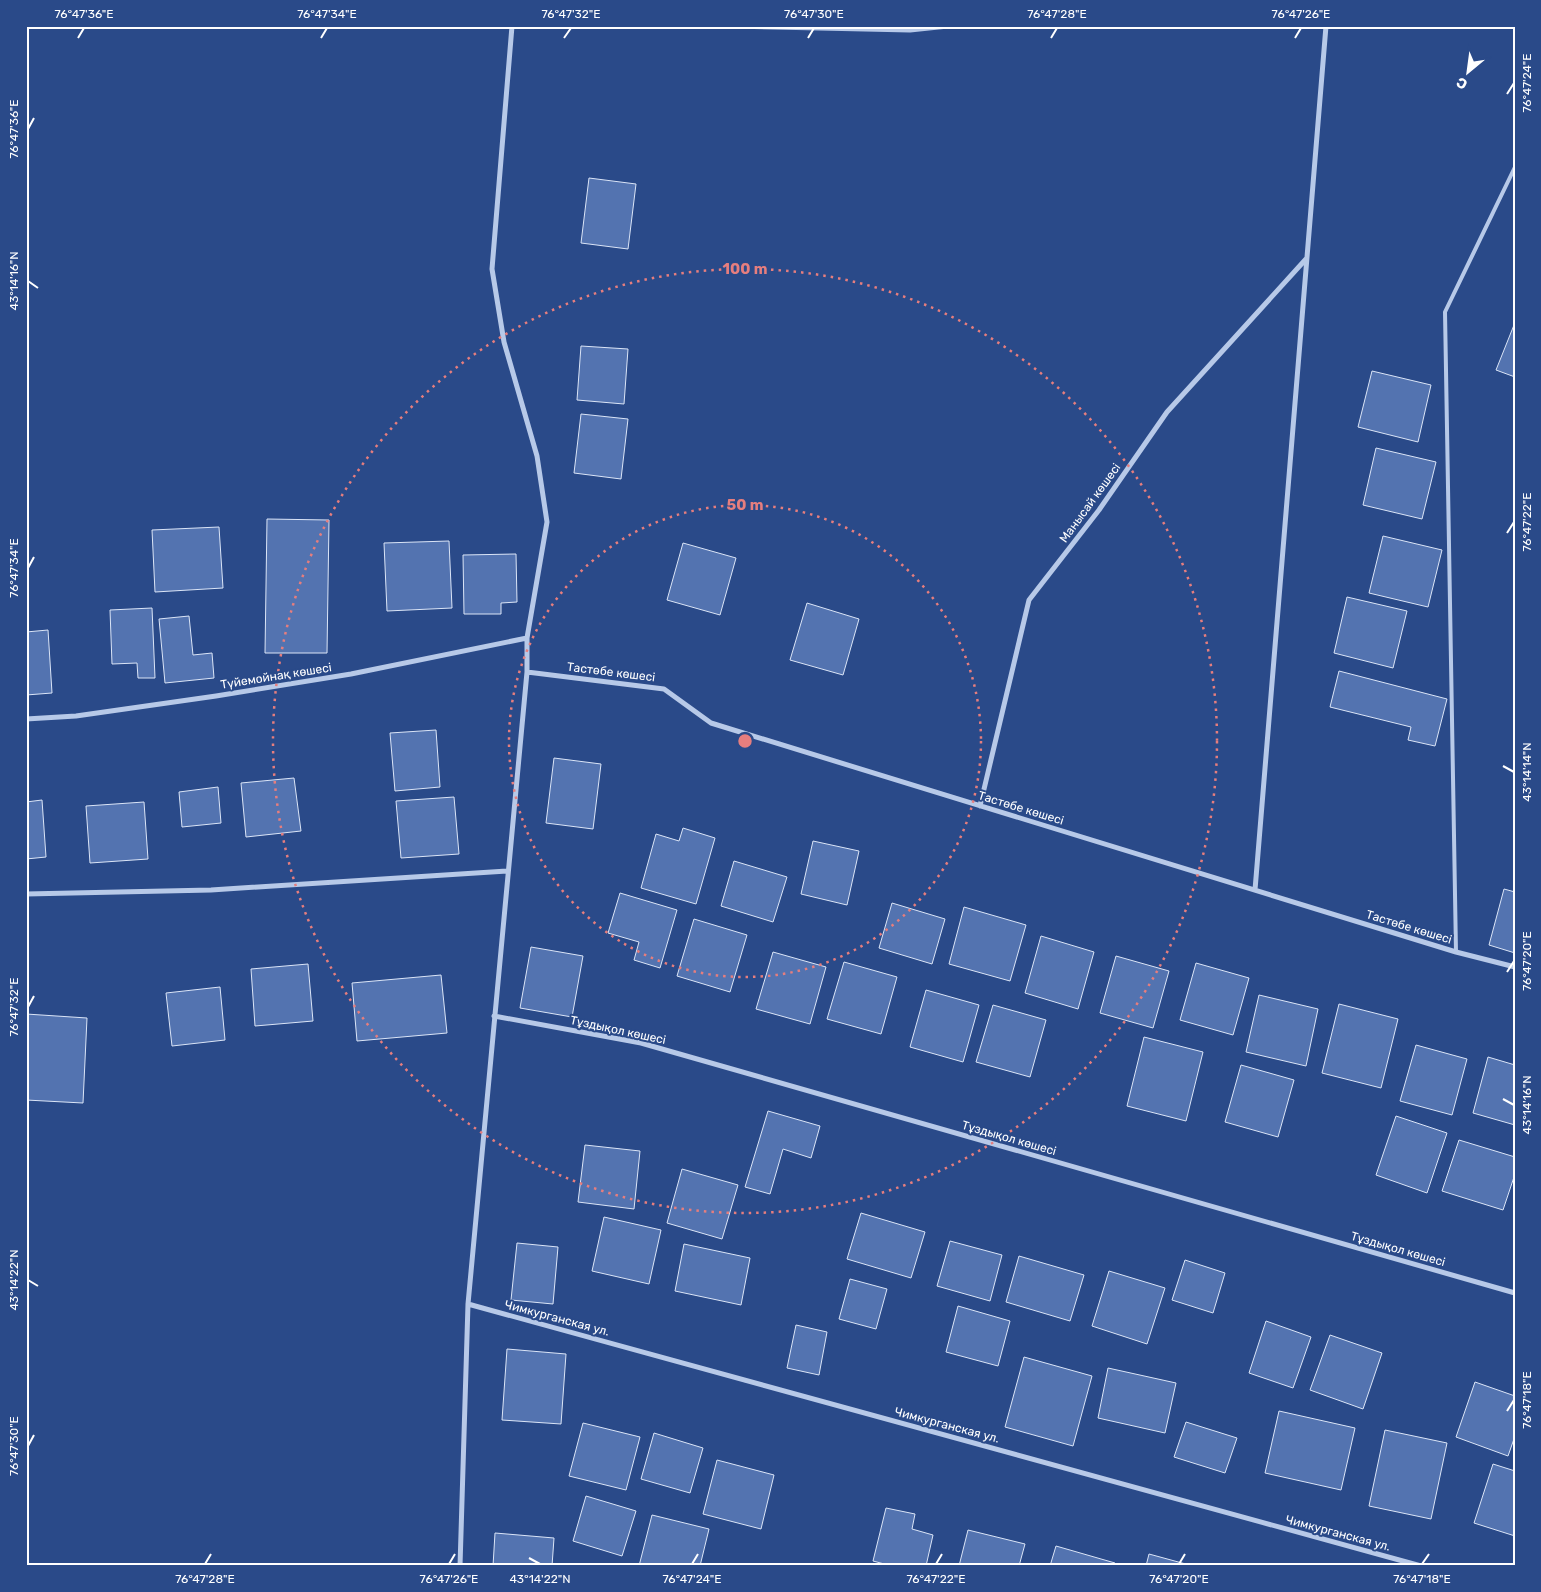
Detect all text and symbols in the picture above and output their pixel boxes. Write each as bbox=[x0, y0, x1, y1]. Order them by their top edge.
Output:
text: 76°47'36"E bbox=[55, 7, 113, 21]
text: 76°47'34"E bbox=[297, 7, 357, 21]
text: 76°47'32"E bbox=[541, 7, 601, 21]
text: 76°47'30"E bbox=[784, 7, 844, 21]
text: 76°47'28"E bbox=[1027, 7, 1087, 21]
text: 76°47'26"E bbox=[1272, 7, 1330, 21]
north arrow bbox=[1444, 48, 1494, 98]
text: 76°47'24"E bbox=[1520, 53, 1534, 113]
text: С bbox=[1453, 73, 1470, 93]
text: 76°47'36"E bbox=[7, 100, 21, 158]
text: 43°14'16"N bbox=[7, 251, 21, 311]
text: 100 m bbox=[723, 260, 767, 278]
street label: Манысай көшесі bbox=[1057, 461, 1123, 545]
text: 76°47'22"E bbox=[1520, 492, 1534, 552]
text: 50 m bbox=[727, 496, 763, 514]
text: 76°47'34"E bbox=[7, 538, 21, 598]
street label: Түйемойнақ көшесі bbox=[219, 660, 333, 692]
street label: Тастөбе көшесі bbox=[566, 660, 656, 684]
centre of rings bbox=[736, 732, 754, 750]
text: 43°14'14"N bbox=[1520, 742, 1534, 802]
street label: Тастөбе көшесі bbox=[976, 788, 1066, 828]
street label: Тастөбе көшесі bbox=[1364, 907, 1454, 947]
text: 76°47'20"E bbox=[1520, 931, 1534, 991]
text: 76°47'32"E bbox=[7, 977, 21, 1037]
street label: Тұздықол көшесі bbox=[569, 1013, 667, 1047]
text: 43°14'16"N bbox=[1520, 1075, 1534, 1135]
street label: Тұздықол көшесі bbox=[960, 1118, 1058, 1158]
street label: Тұздықол көшесі bbox=[1349, 1229, 1447, 1269]
text: 43°14'22"N bbox=[7, 1249, 21, 1311]
street label: Чимкурганская ул. bbox=[503, 1297, 611, 1339]
text: 76°47'18"E bbox=[1520, 1371, 1534, 1429]
street label: Чимкурганская ул. bbox=[893, 1404, 1001, 1446]
text: 76°47'30"E bbox=[7, 1416, 21, 1476]
street label: Чимкурганская ул. bbox=[1284, 1512, 1392, 1554]
text: 76°47'28"E bbox=[175, 1572, 235, 1586]
text: 76°47'26"E bbox=[420, 1572, 478, 1586]
text: 43°14'22"N bbox=[509, 1572, 571, 1586]
text: 76°47'24"E bbox=[662, 1572, 722, 1586]
text: 76°47'22"E bbox=[906, 1572, 966, 1586]
text: 76°47'20"E bbox=[1149, 1572, 1209, 1586]
text: 76°47'18"E bbox=[1393, 1572, 1451, 1586]

